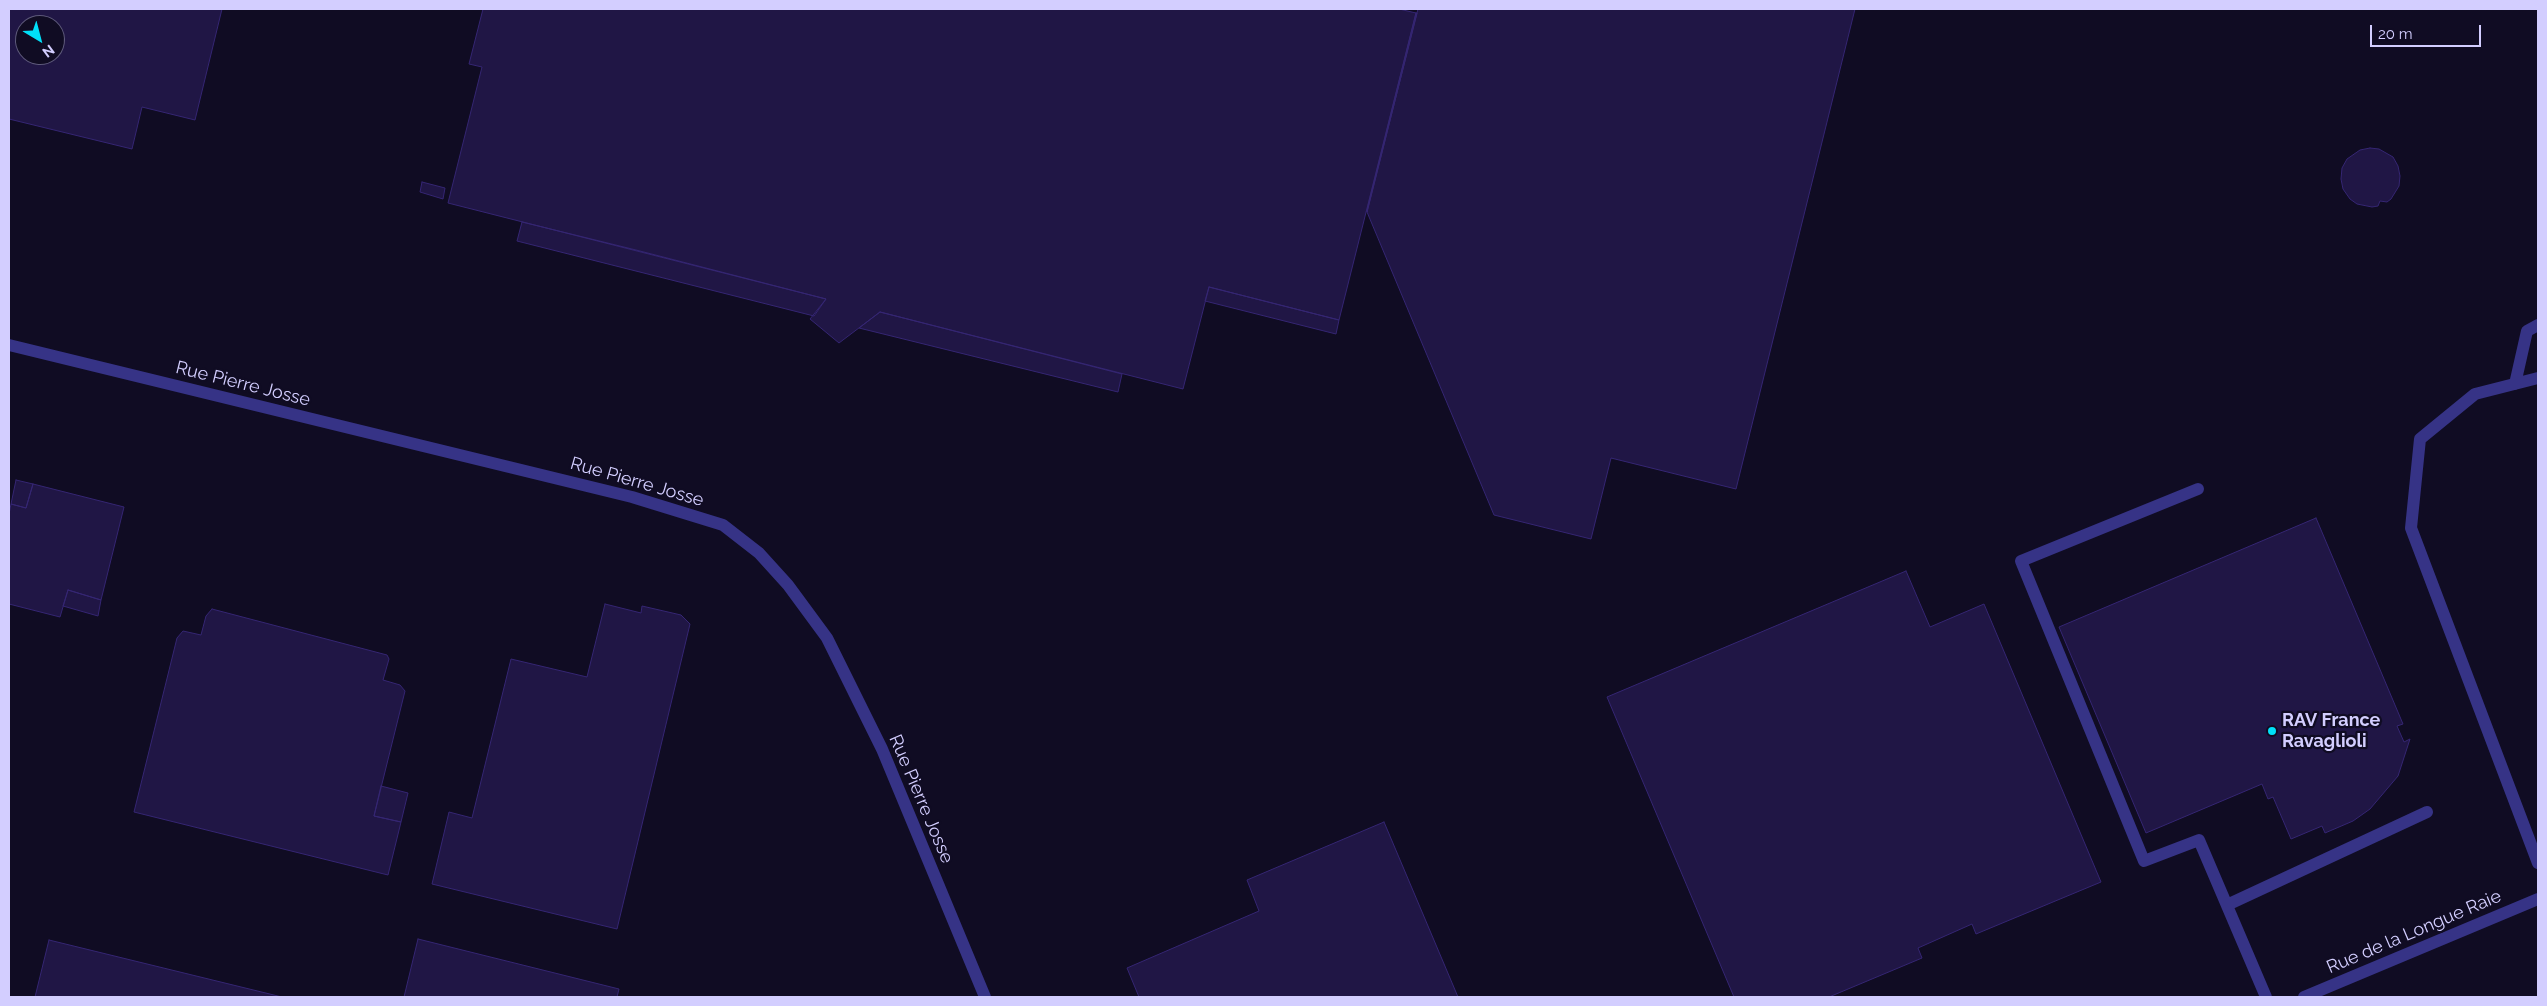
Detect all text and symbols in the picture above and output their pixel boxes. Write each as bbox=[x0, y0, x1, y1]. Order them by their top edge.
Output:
north arrow bbox=[15, 15, 65, 65]
scale bar bbox=[2372, 15, 2483, 47]
text: 20 m bbox=[2378, 25, 2413, 43]
text: N bbox=[39, 42, 58, 61]
street label: Rue Pierre Josse bbox=[174, 357, 312, 411]
street label: Rue Pierre Josse bbox=[568, 453, 706, 511]
place label: RAV France Ravaglioli bbox=[2282, 710, 2380, 752]
marker: RAV France Ravaglioli bbox=[2266, 725, 2278, 737]
street label: Rue Pierre Josse bbox=[884, 731, 958, 867]
street label: Rue de la Longue Raie bbox=[2323, 885, 2505, 979]

